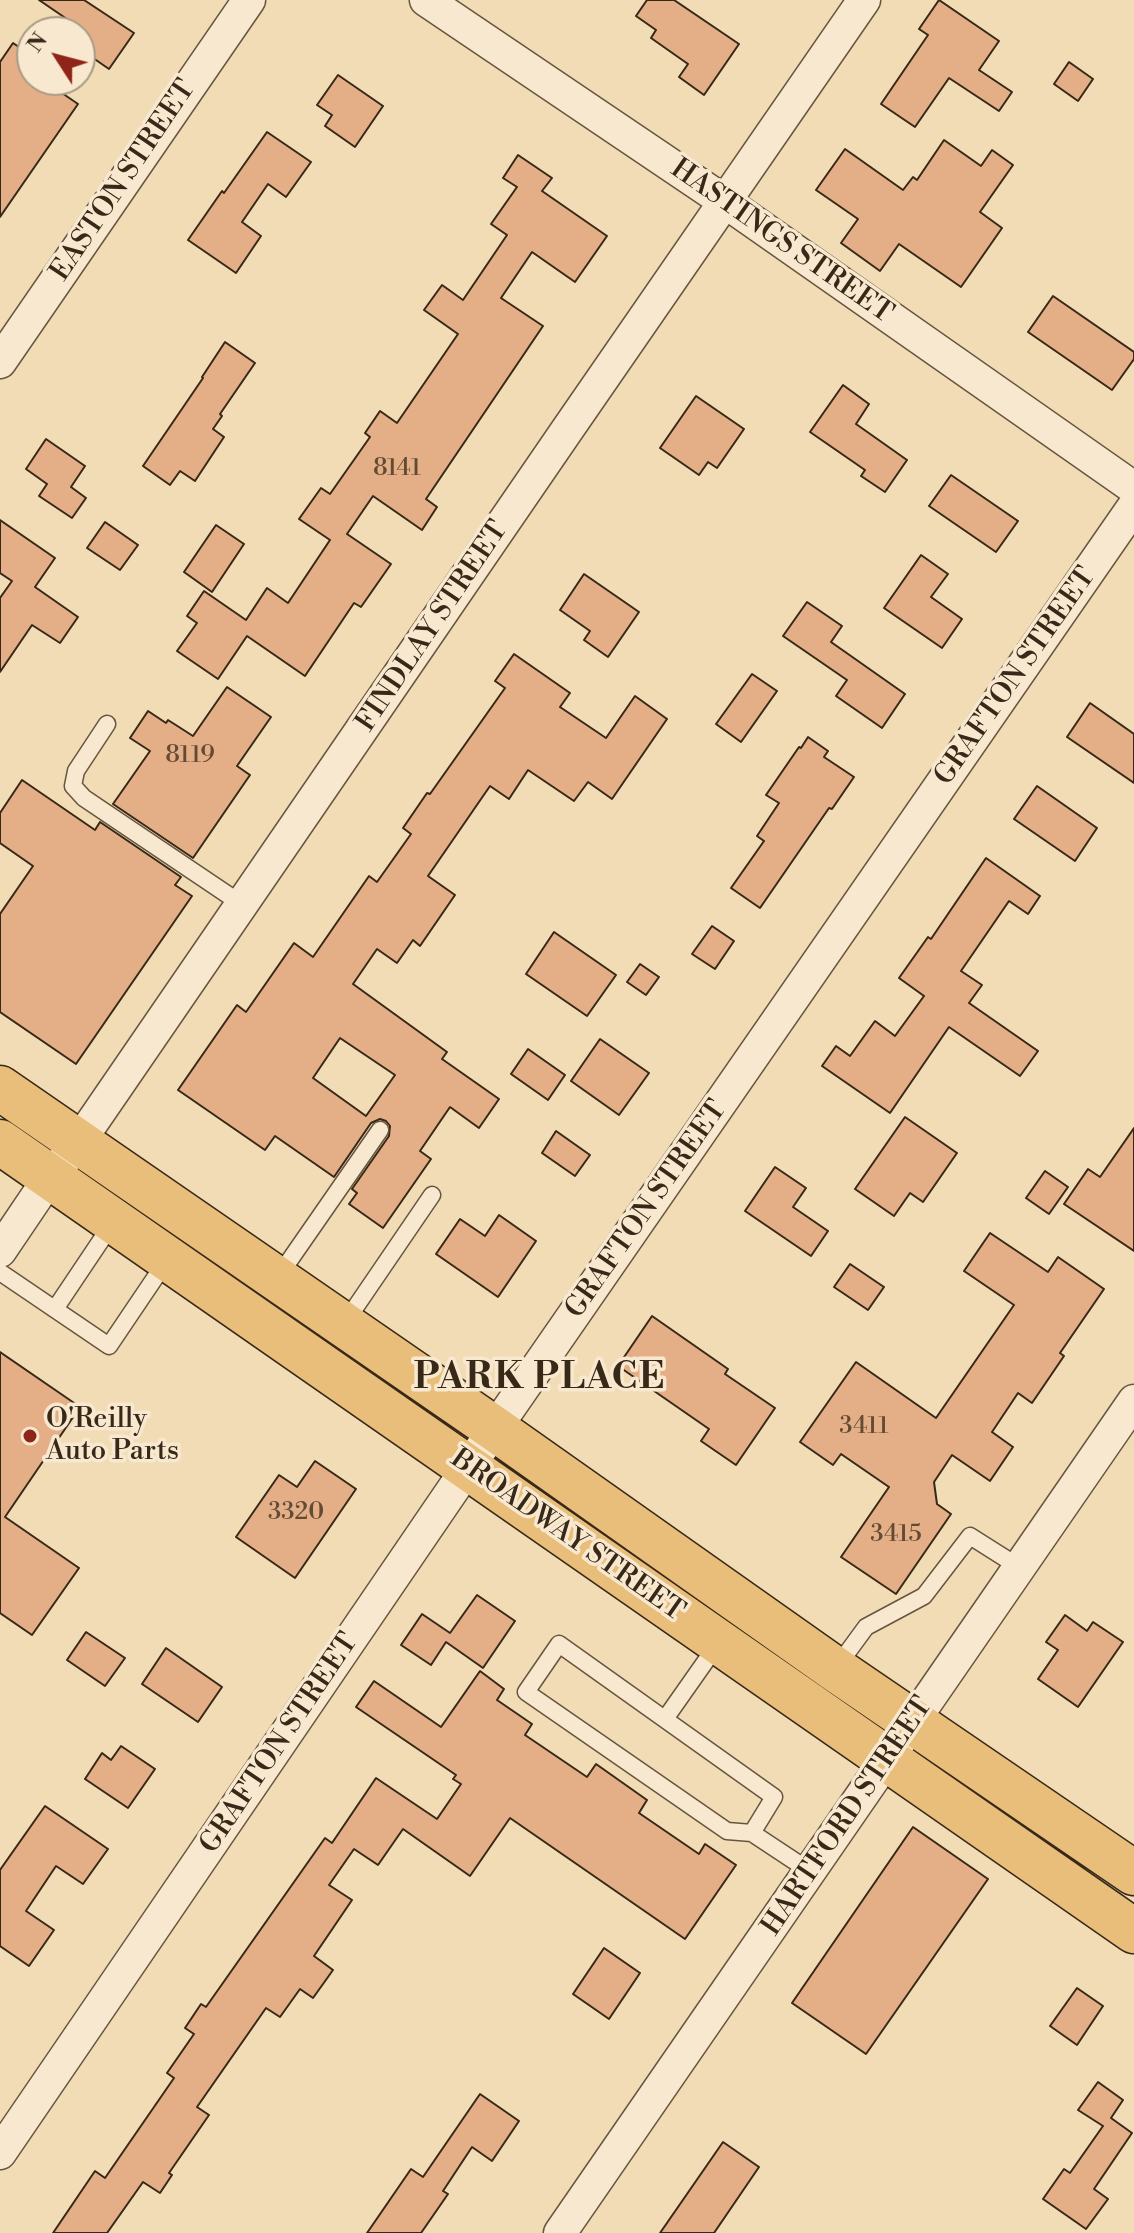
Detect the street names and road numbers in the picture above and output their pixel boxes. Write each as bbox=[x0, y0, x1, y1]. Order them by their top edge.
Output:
street label: EASTON STREET bbox=[44, 74, 204, 288]
street label: HASTINGS STREET bbox=[663, 153, 899, 331]
street label: FINDLAY STREET bbox=[350, 515, 516, 739]
street label: GRAFTON STREET bbox=[928, 562, 1104, 792]
street label: GRAFTON STREET bbox=[559, 1095, 735, 1325]
street label: BROADWAY STREET bbox=[444, 1443, 690, 1629]
street label: GRAFTON STREET bbox=[194, 1628, 366, 1860]
street label: HARTFORD STREET bbox=[756, 1691, 940, 1943]

